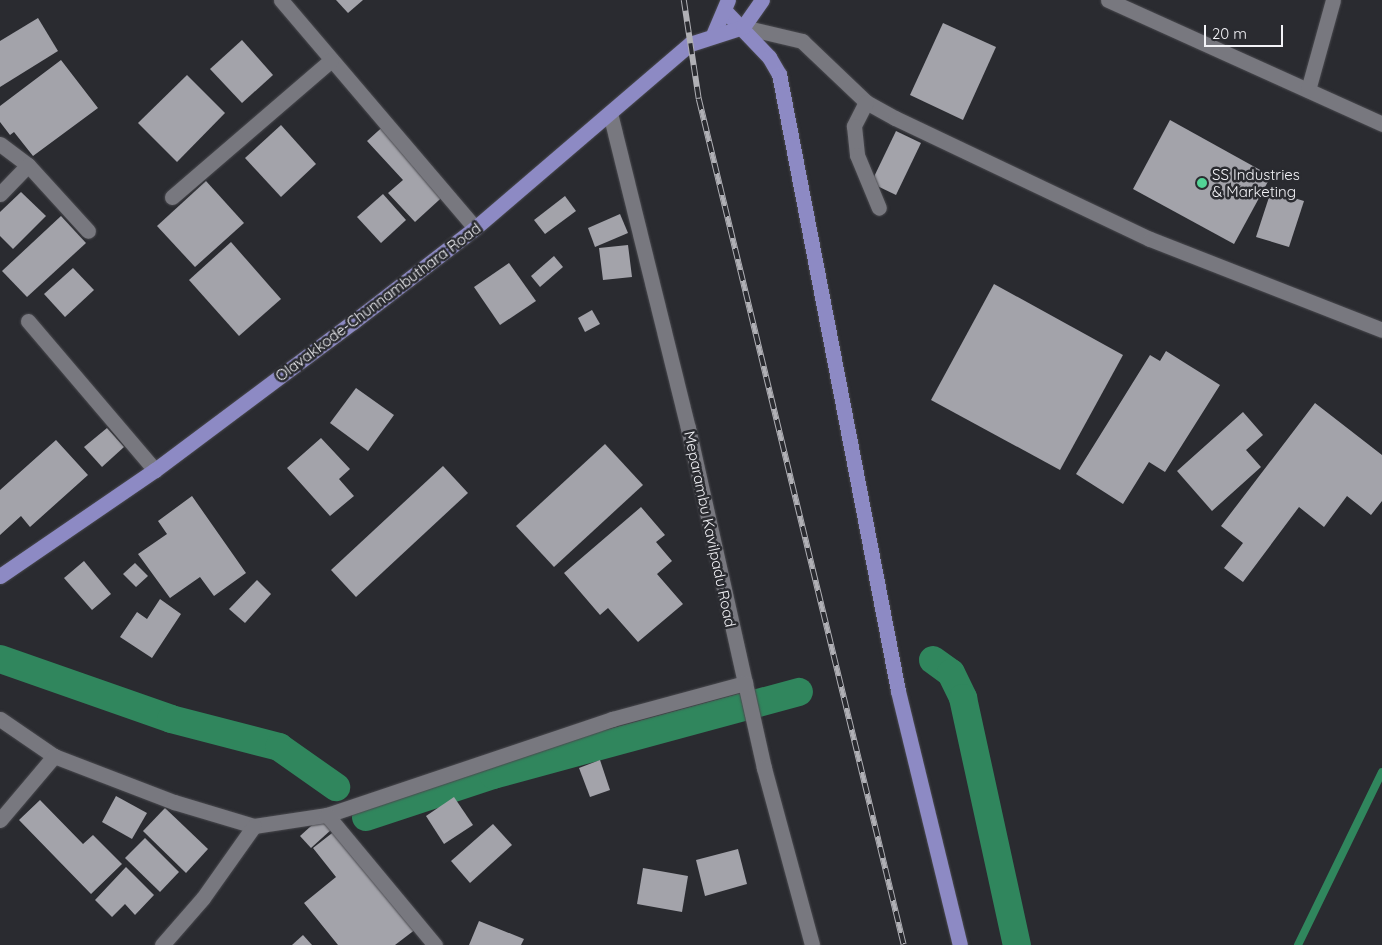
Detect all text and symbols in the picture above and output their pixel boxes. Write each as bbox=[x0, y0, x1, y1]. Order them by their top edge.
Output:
scale bar bbox=[1207, 15, 1286, 47]
text: 20 m bbox=[1212, 24, 1247, 43]
place label: SS Industries & Marketing bbox=[1212, 165, 1300, 200]
marker: SS Industries & Marketing bbox=[1196, 177, 1208, 189]
street label: Olavakkode-Chunnambuthara Road bbox=[272, 219, 484, 385]
street label: Meparambu Kavilpadu Road bbox=[680, 429, 740, 629]

